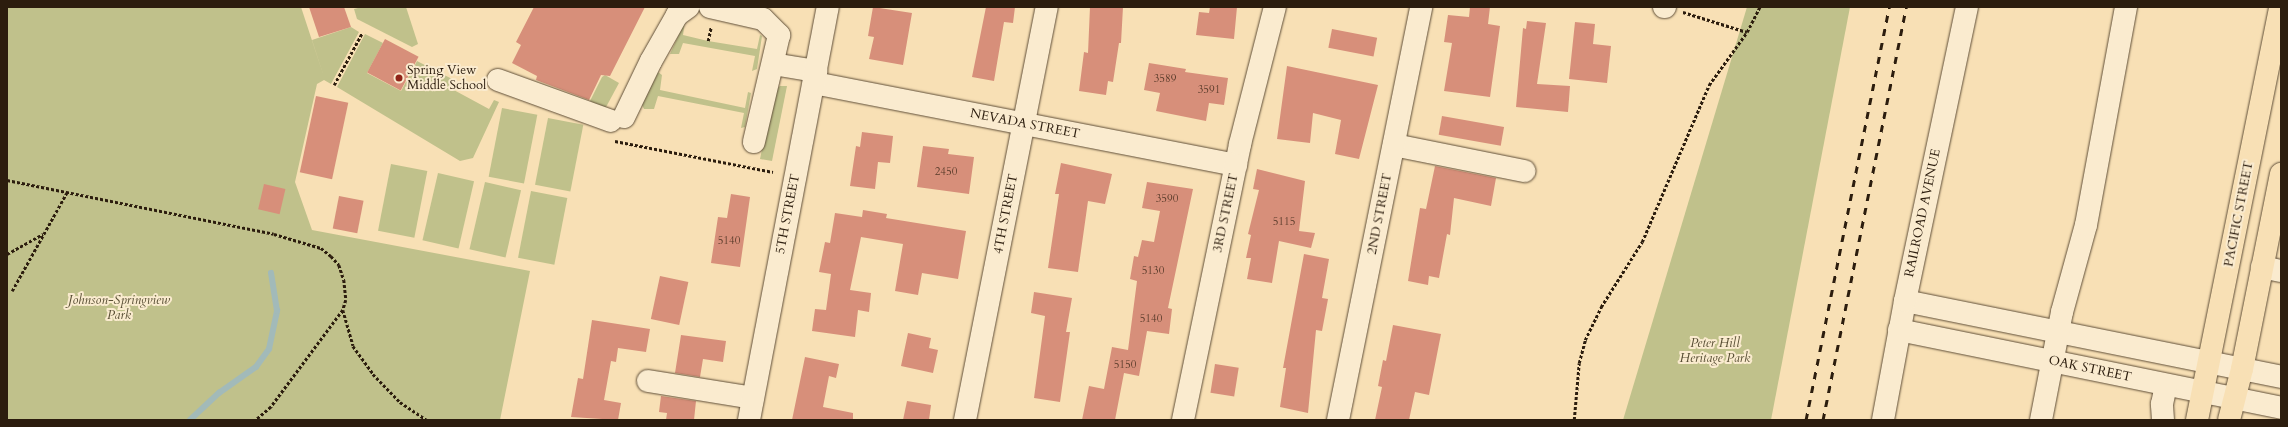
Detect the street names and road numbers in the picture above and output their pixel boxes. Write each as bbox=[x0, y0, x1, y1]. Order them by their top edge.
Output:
street label: NEVADA STREET bbox=[969, 106, 1081, 142]
street label: RAILROAD AVENUE bbox=[1902, 147, 1944, 279]
street label: PACIFIC STREET bbox=[2221, 160, 2257, 268]
street label: 3RD STREET bbox=[1210, 172, 1242, 254]
street label: 2ND STREET bbox=[1364, 172, 1396, 256]
street label: 5TH STREET bbox=[773, 173, 803, 255]
street label: 4TH STREET bbox=[991, 173, 1021, 255]
street label: OAK STREET bbox=[2047, 353, 2133, 385]

